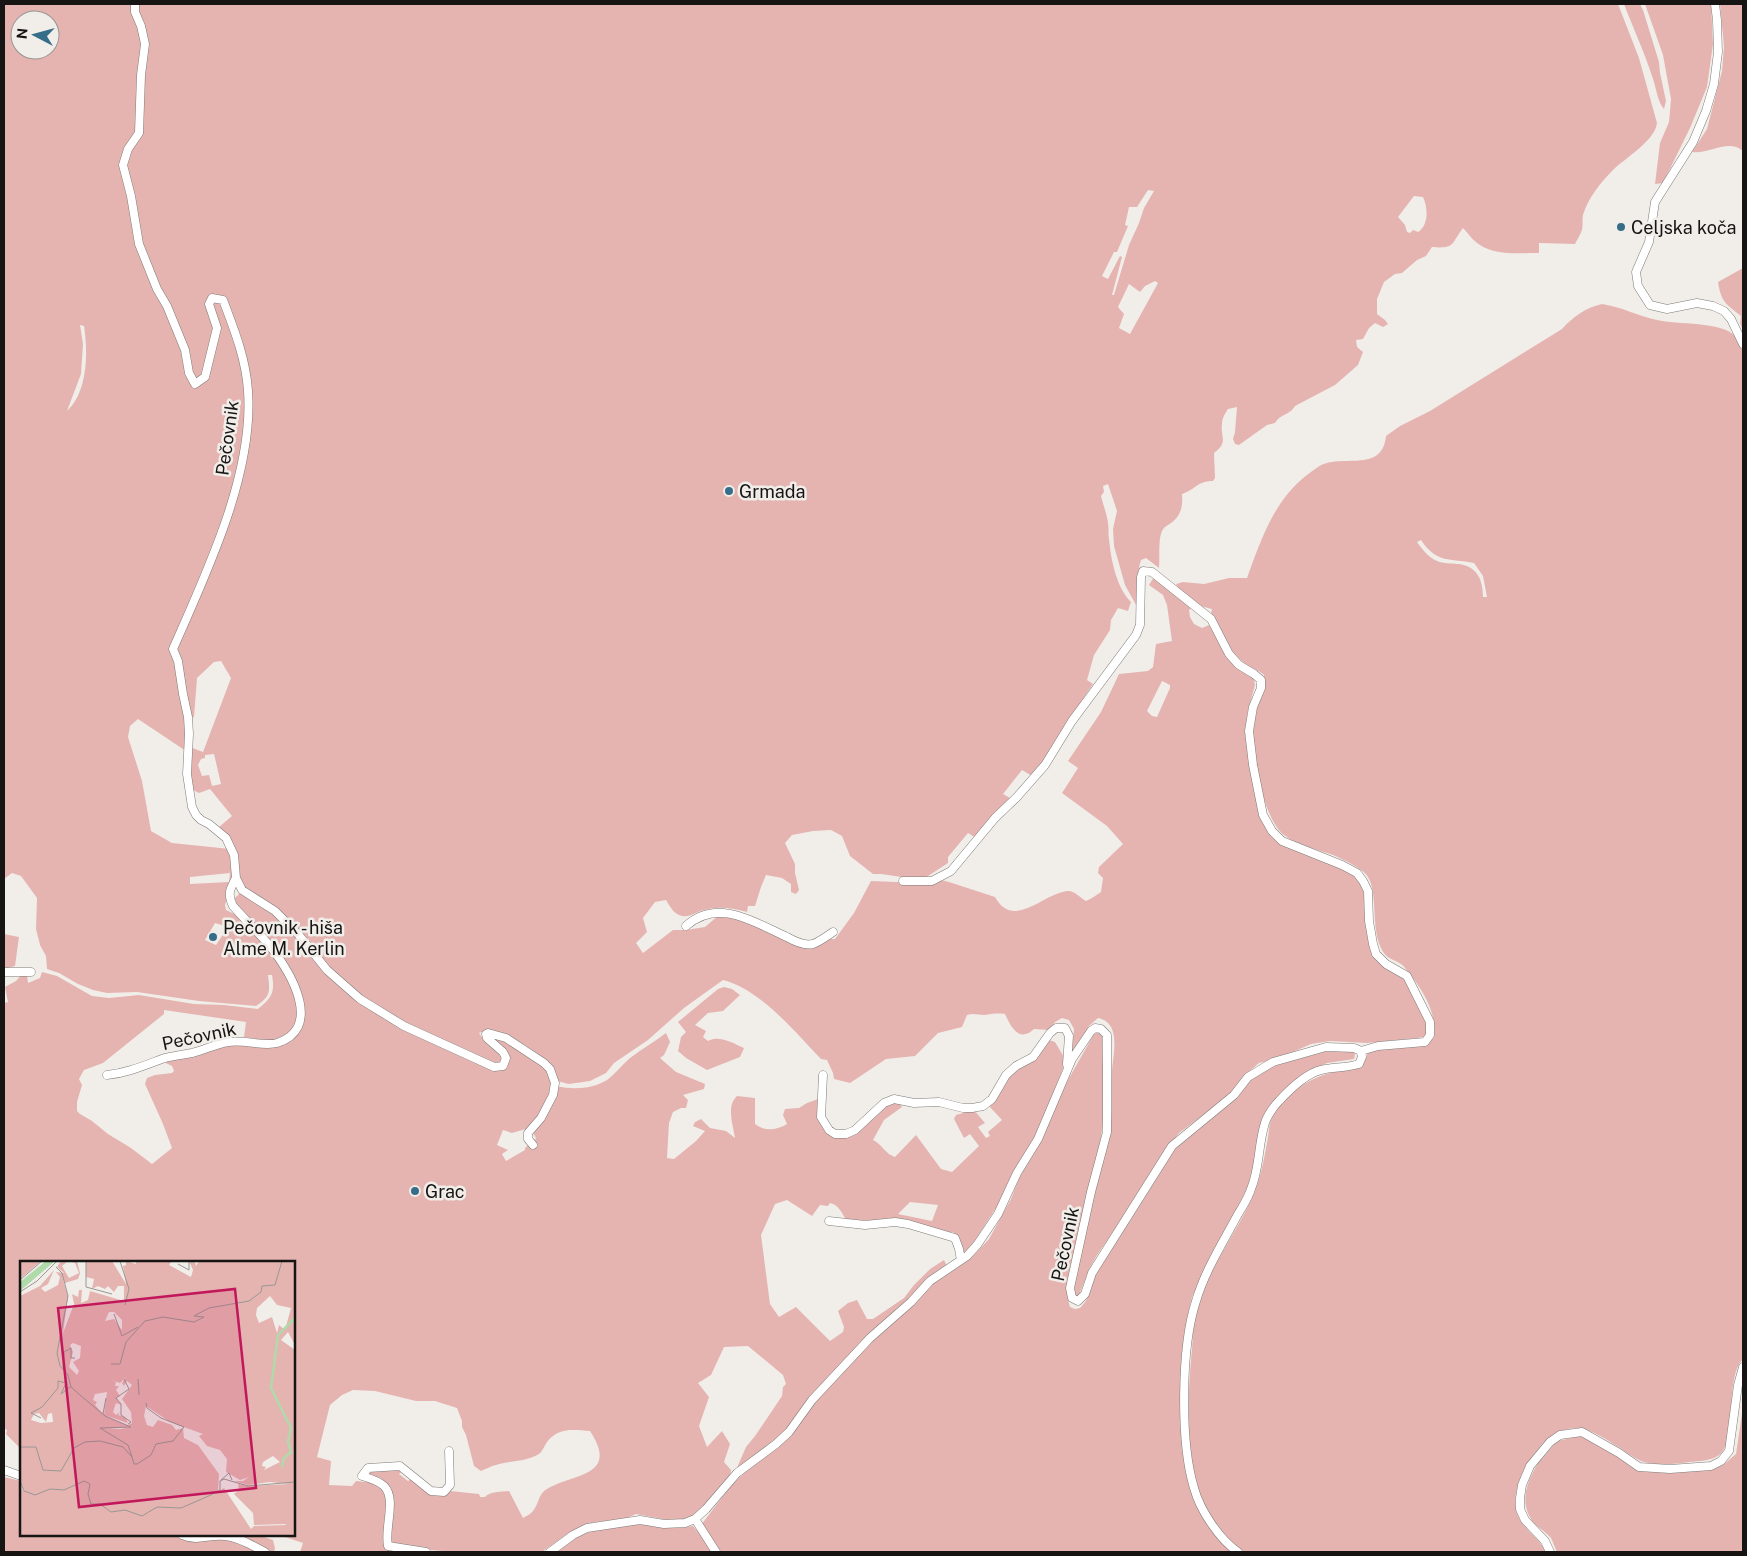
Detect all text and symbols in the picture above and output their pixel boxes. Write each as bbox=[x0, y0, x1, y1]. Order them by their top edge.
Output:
north arrow bbox=[10, 10, 60, 60]
text: N bbox=[14, 27, 31, 40]
place label: Celjska koča bbox=[1631, 217, 1737, 238]
marker: Celjska koča bbox=[1615, 221, 1627, 233]
street label: Pečovnik bbox=[211, 399, 243, 477]
place label: Grmada bbox=[739, 481, 805, 502]
marker: Grmada bbox=[723, 485, 735, 497]
place label: Pečovnik - hiša Alme M. Kerlin bbox=[223, 917, 345, 959]
marker: Pečovnik - hiša Alme M. Kerlin bbox=[207, 931, 219, 943]
street label: Pečovnik bbox=[160, 1018, 238, 1054]
place label: Grac bbox=[425, 1181, 465, 1202]
marker: Grac bbox=[409, 1185, 421, 1197]
street label: Pečovnik bbox=[1047, 1205, 1083, 1283]
inset map bbox=[20, 1261, 295, 1536]

